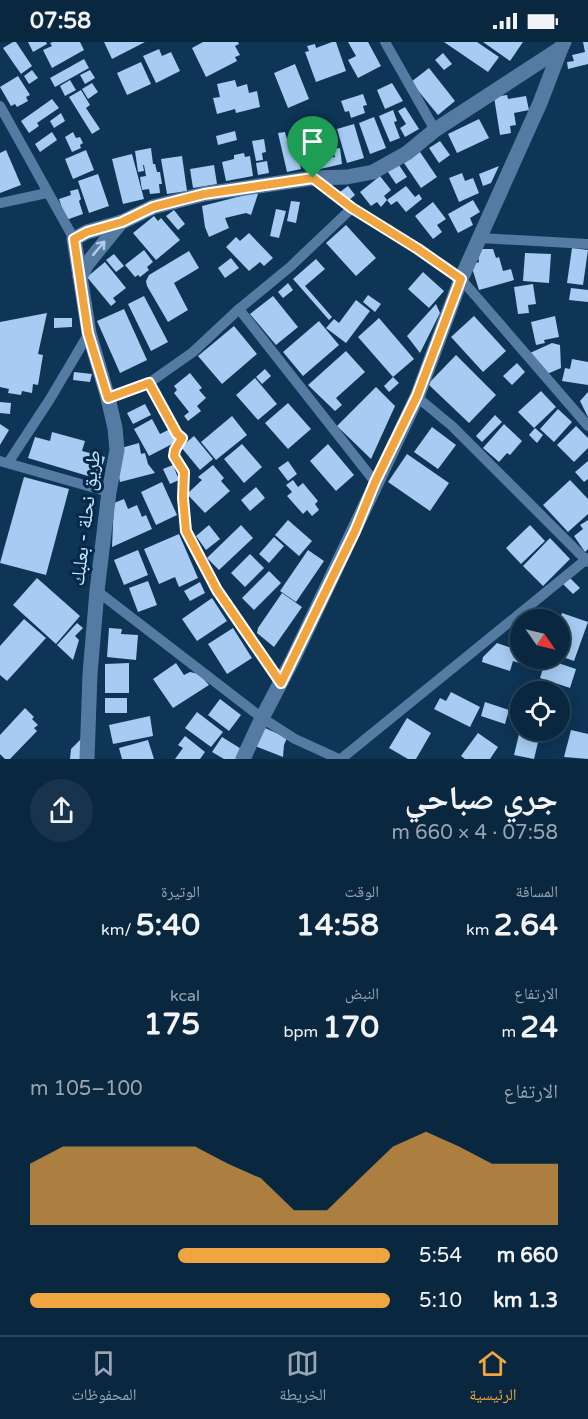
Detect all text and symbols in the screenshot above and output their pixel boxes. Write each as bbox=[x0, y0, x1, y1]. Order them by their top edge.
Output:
text: 07:58 bbox=[30, 8, 91, 34]
pin bbox=[287, 116, 338, 178]
icon: arrive bbox=[296, 125, 329, 158]
one-way arrow bbox=[93, 240, 106, 256]
street label: طريق نحلة - بعلبك bbox=[66, 449, 106, 587]
north arrow bbox=[510, 609, 570, 669]
map controls bbox=[510, 609, 570, 741]
button: locate bbox=[510, 681, 570, 741]
button: share bbox=[30, 779, 93, 842]
text: جري صباحي bbox=[404, 779, 558, 818]
text: 07:58 · 4 × 660 m bbox=[391, 821, 558, 845]
text: الوتيرة bbox=[161, 882, 200, 902]
text: الوقت bbox=[345, 882, 379, 902]
text: المسافة bbox=[516, 882, 558, 902]
text: 5:40 bbox=[136, 907, 200, 944]
text: 14:58 bbox=[296, 907, 379, 944]
text: 2.64 bbox=[494, 907, 558, 944]
text: /km bbox=[101, 920, 136, 940]
text: km bbox=[466, 920, 494, 940]
text: النبض bbox=[345, 984, 379, 1004]
text: الارتفاع bbox=[514, 984, 558, 1004]
text: kcal bbox=[170, 986, 200, 1006]
text: 175 bbox=[143, 1006, 200, 1043]
text: 170 bbox=[322, 1009, 379, 1046]
text: 24 bbox=[520, 1009, 558, 1046]
text: bpm bbox=[283, 1022, 322, 1042]
text: m bbox=[501, 1022, 520, 1042]
text: 100–105 m bbox=[30, 1077, 143, 1101]
text: الارتفاع bbox=[503, 1080, 558, 1104]
text: 5:54 bbox=[419, 1244, 462, 1268]
text: 660 m bbox=[497, 1244, 558, 1268]
text: 5:10 bbox=[419, 1289, 462, 1313]
text: 1.3 km bbox=[493, 1289, 558, 1313]
tab: المحفوظات bbox=[71, 1347, 137, 1410]
tab: الخريطة bbox=[279, 1347, 326, 1410]
tab: الرئيسية bbox=[469, 1347, 517, 1410]

